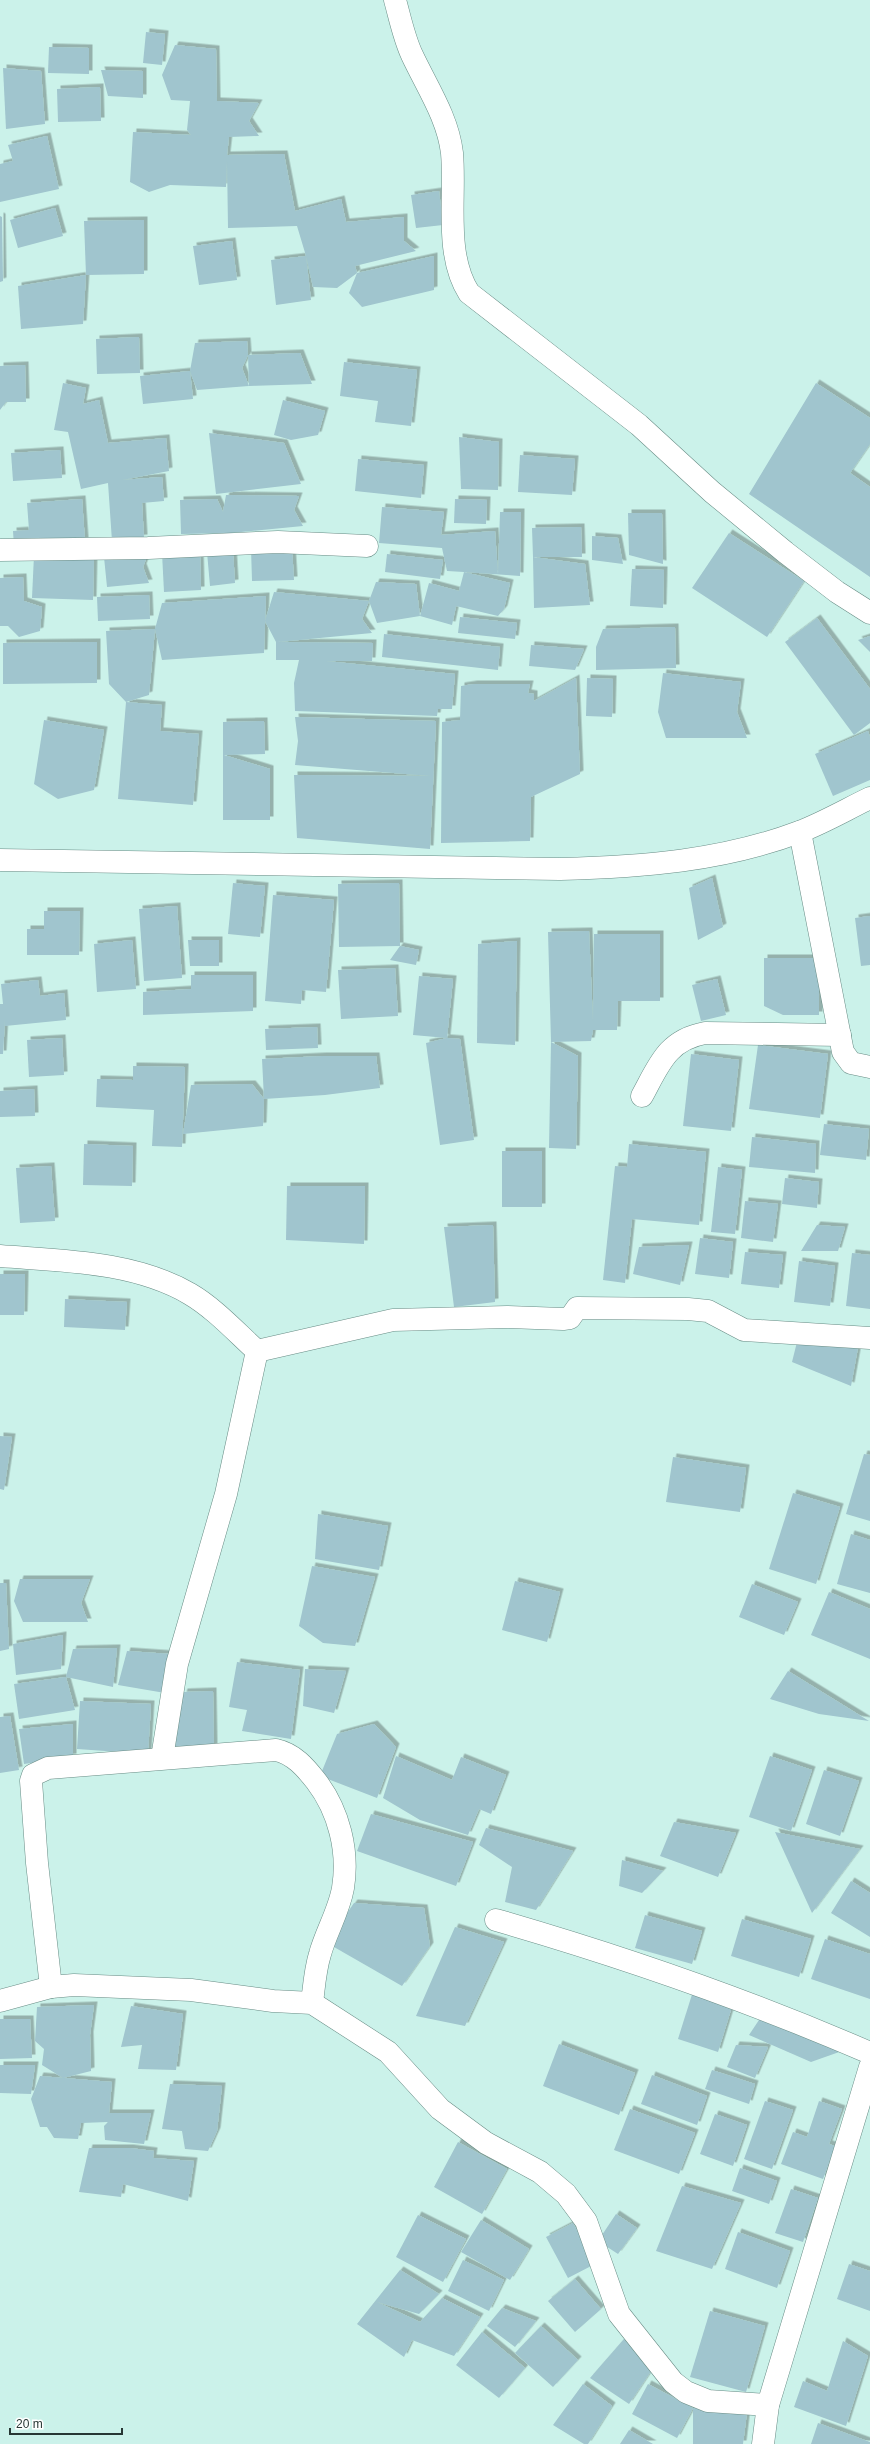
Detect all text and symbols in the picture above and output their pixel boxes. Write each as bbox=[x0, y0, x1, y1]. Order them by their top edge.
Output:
scale bar bbox=[10, 2410, 122, 2436]
text: 20 m bbox=[16, 2417, 43, 2431]

